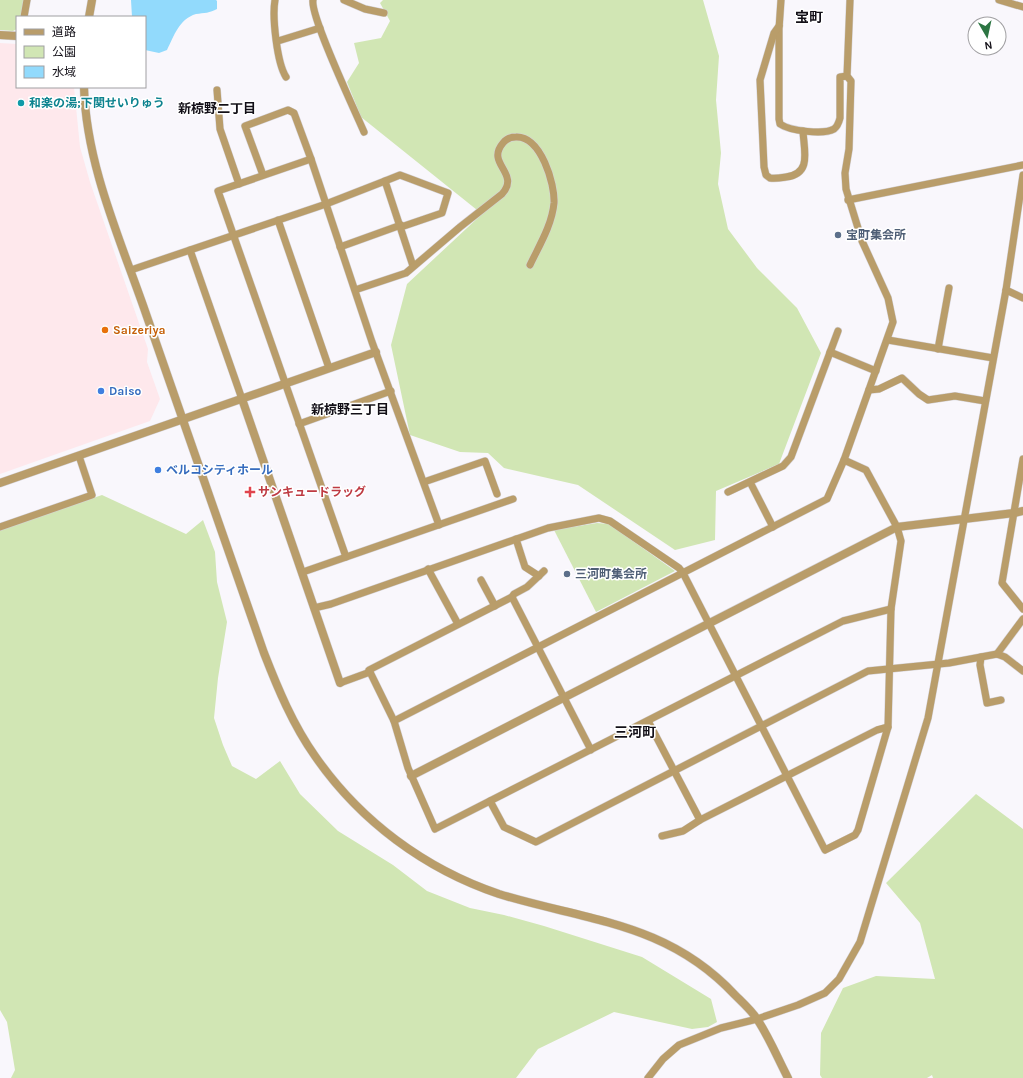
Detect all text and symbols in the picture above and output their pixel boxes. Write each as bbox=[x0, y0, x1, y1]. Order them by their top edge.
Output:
district label: 宝町 bbox=[795, 9, 823, 26]
legend bbox=[16, 16, 146, 88]
north arrow bbox=[967, 16, 1007, 56]
text: 道路 bbox=[52, 25, 76, 39]
text: N bbox=[984, 38, 993, 52]
text: 公園 bbox=[52, 45, 76, 59]
text: 水域 bbox=[52, 65, 76, 79]
place label: 和楽の湯;下関せいりゅう bbox=[29, 96, 165, 110]
marker: 和楽の湯;下関せいりゅう bbox=[16, 98, 26, 108]
district label: 新椋野二丁目 bbox=[178, 101, 256, 116]
place label: 宝町集会所 bbox=[846, 228, 906, 242]
marker: 宝町集会所 bbox=[833, 230, 843, 240]
place label: Saizeriya bbox=[113, 323, 166, 337]
marker: Saizeriya bbox=[100, 325, 110, 335]
place label: Daiso bbox=[109, 384, 142, 398]
marker: Daiso bbox=[96, 386, 106, 396]
district label: 新椋野三丁目 bbox=[311, 402, 389, 417]
place label: ベルコシティホール bbox=[166, 463, 273, 477]
marker: ベルコシティホール bbox=[153, 465, 163, 475]
place label: サンキュードラッグ bbox=[258, 485, 366, 499]
marker: サンキュードラッグ bbox=[245, 487, 255, 497]
place label: 三河町集会所 bbox=[575, 567, 647, 581]
marker: 三河町集会所 bbox=[562, 569, 572, 579]
district label: 三河町 bbox=[614, 724, 656, 741]

